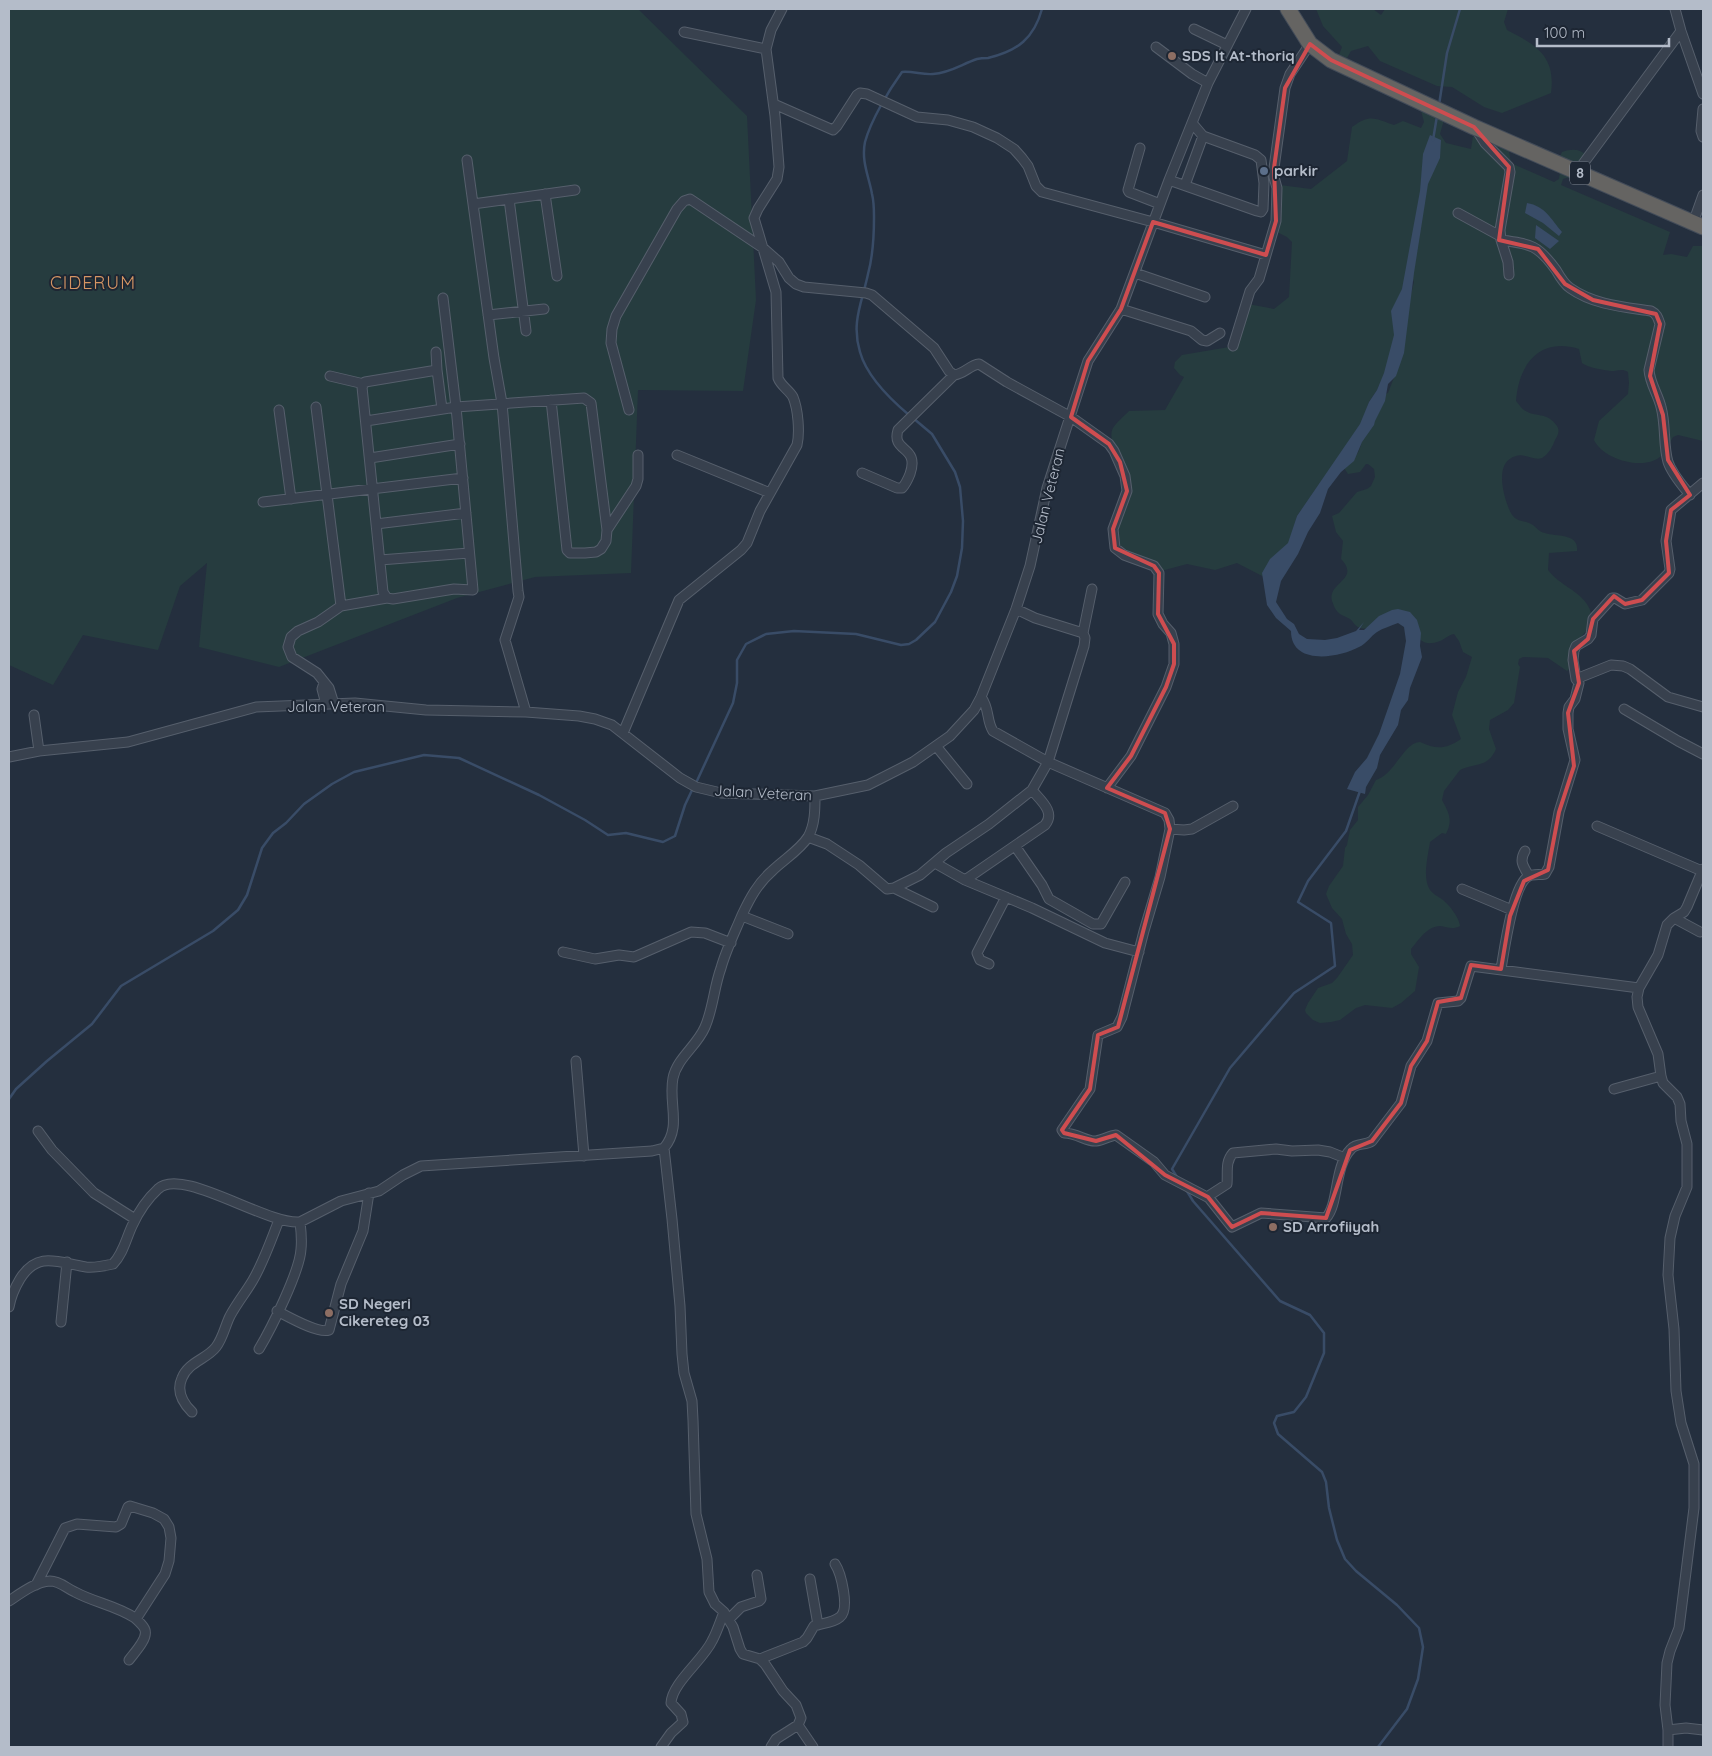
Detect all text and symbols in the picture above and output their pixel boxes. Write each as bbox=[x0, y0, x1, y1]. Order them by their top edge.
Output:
scale bar bbox=[1537, 15, 1670, 47]
text: 100 m bbox=[1544, 23, 1585, 42]
place label: SDS It At-thoriq bbox=[1182, 46, 1295, 65]
marker: SDS It At-thoriq bbox=[1166, 50, 1178, 62]
place label: parkir bbox=[1274, 161, 1318, 180]
road number: 8 bbox=[1570, 162, 1590, 184]
marker: parkir bbox=[1258, 165, 1270, 177]
district label: CIDERUM bbox=[50, 271, 136, 294]
street label: Jalan Veteran bbox=[1026, 446, 1069, 546]
street label: Jalan Veteran bbox=[287, 697, 385, 716]
street label: Jalan Veteran bbox=[714, 780, 812, 805]
place label: SD Arrofiiyah bbox=[1283, 1217, 1379, 1236]
marker: SD Arrofiiyah bbox=[1267, 1221, 1279, 1233]
place label: SD Negeri Cikereteg 03 bbox=[339, 1294, 430, 1330]
marker: SD Negeri Cikereteg 03 bbox=[323, 1307, 335, 1319]

